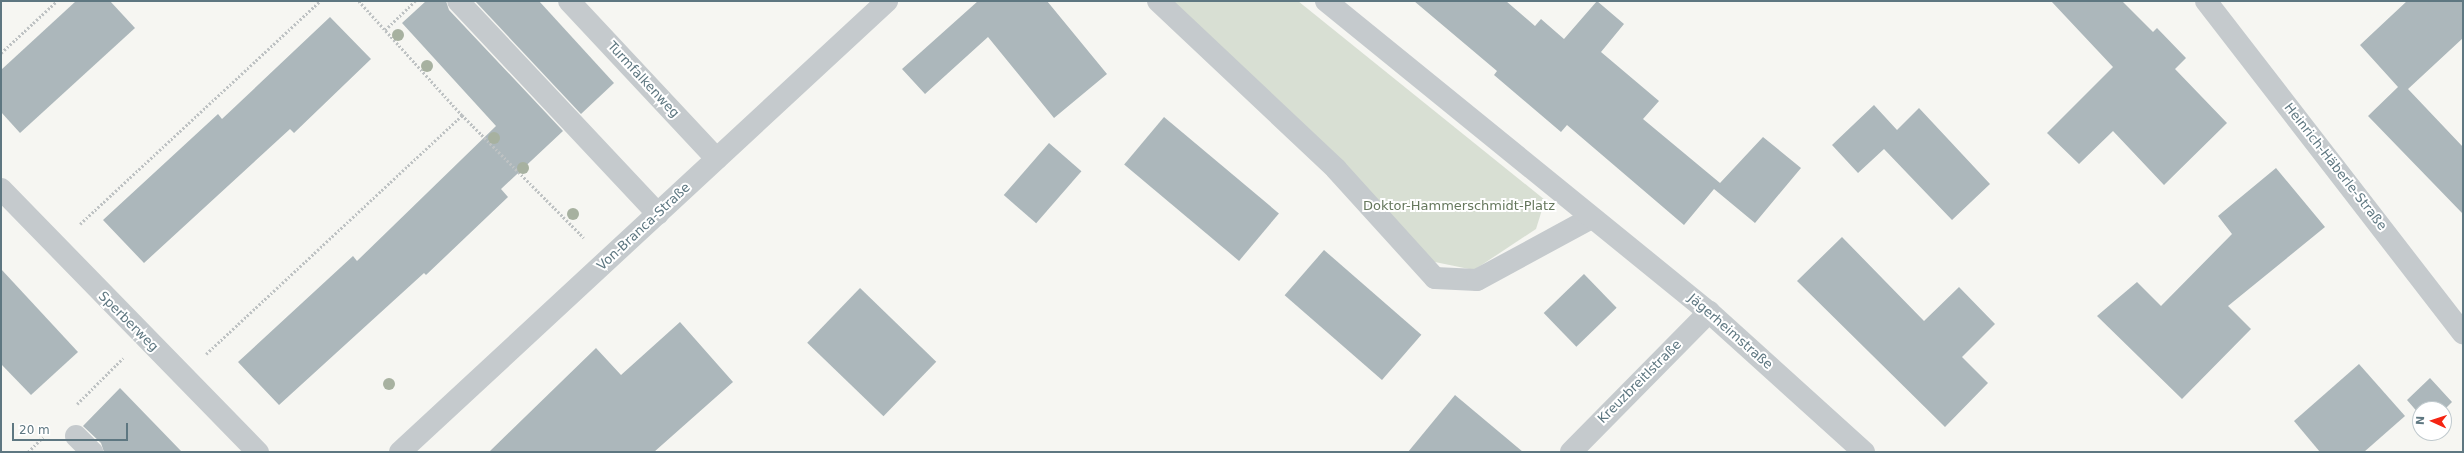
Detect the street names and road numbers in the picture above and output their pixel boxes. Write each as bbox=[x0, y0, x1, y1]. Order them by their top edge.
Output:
street label: Turmfalkenweg bbox=[604, 39, 682, 121]
street label: Heinrich-Häberle-Straße bbox=[2280, 100, 2390, 234]
street label: Von-Branca-Straße bbox=[594, 180, 694, 274]
street label: Sperberweg bbox=[95, 289, 161, 355]
street label: Jägerheimstraße bbox=[1684, 291, 1776, 373]
street label: Kreuzbreitlstraße bbox=[1595, 337, 1685, 427]

